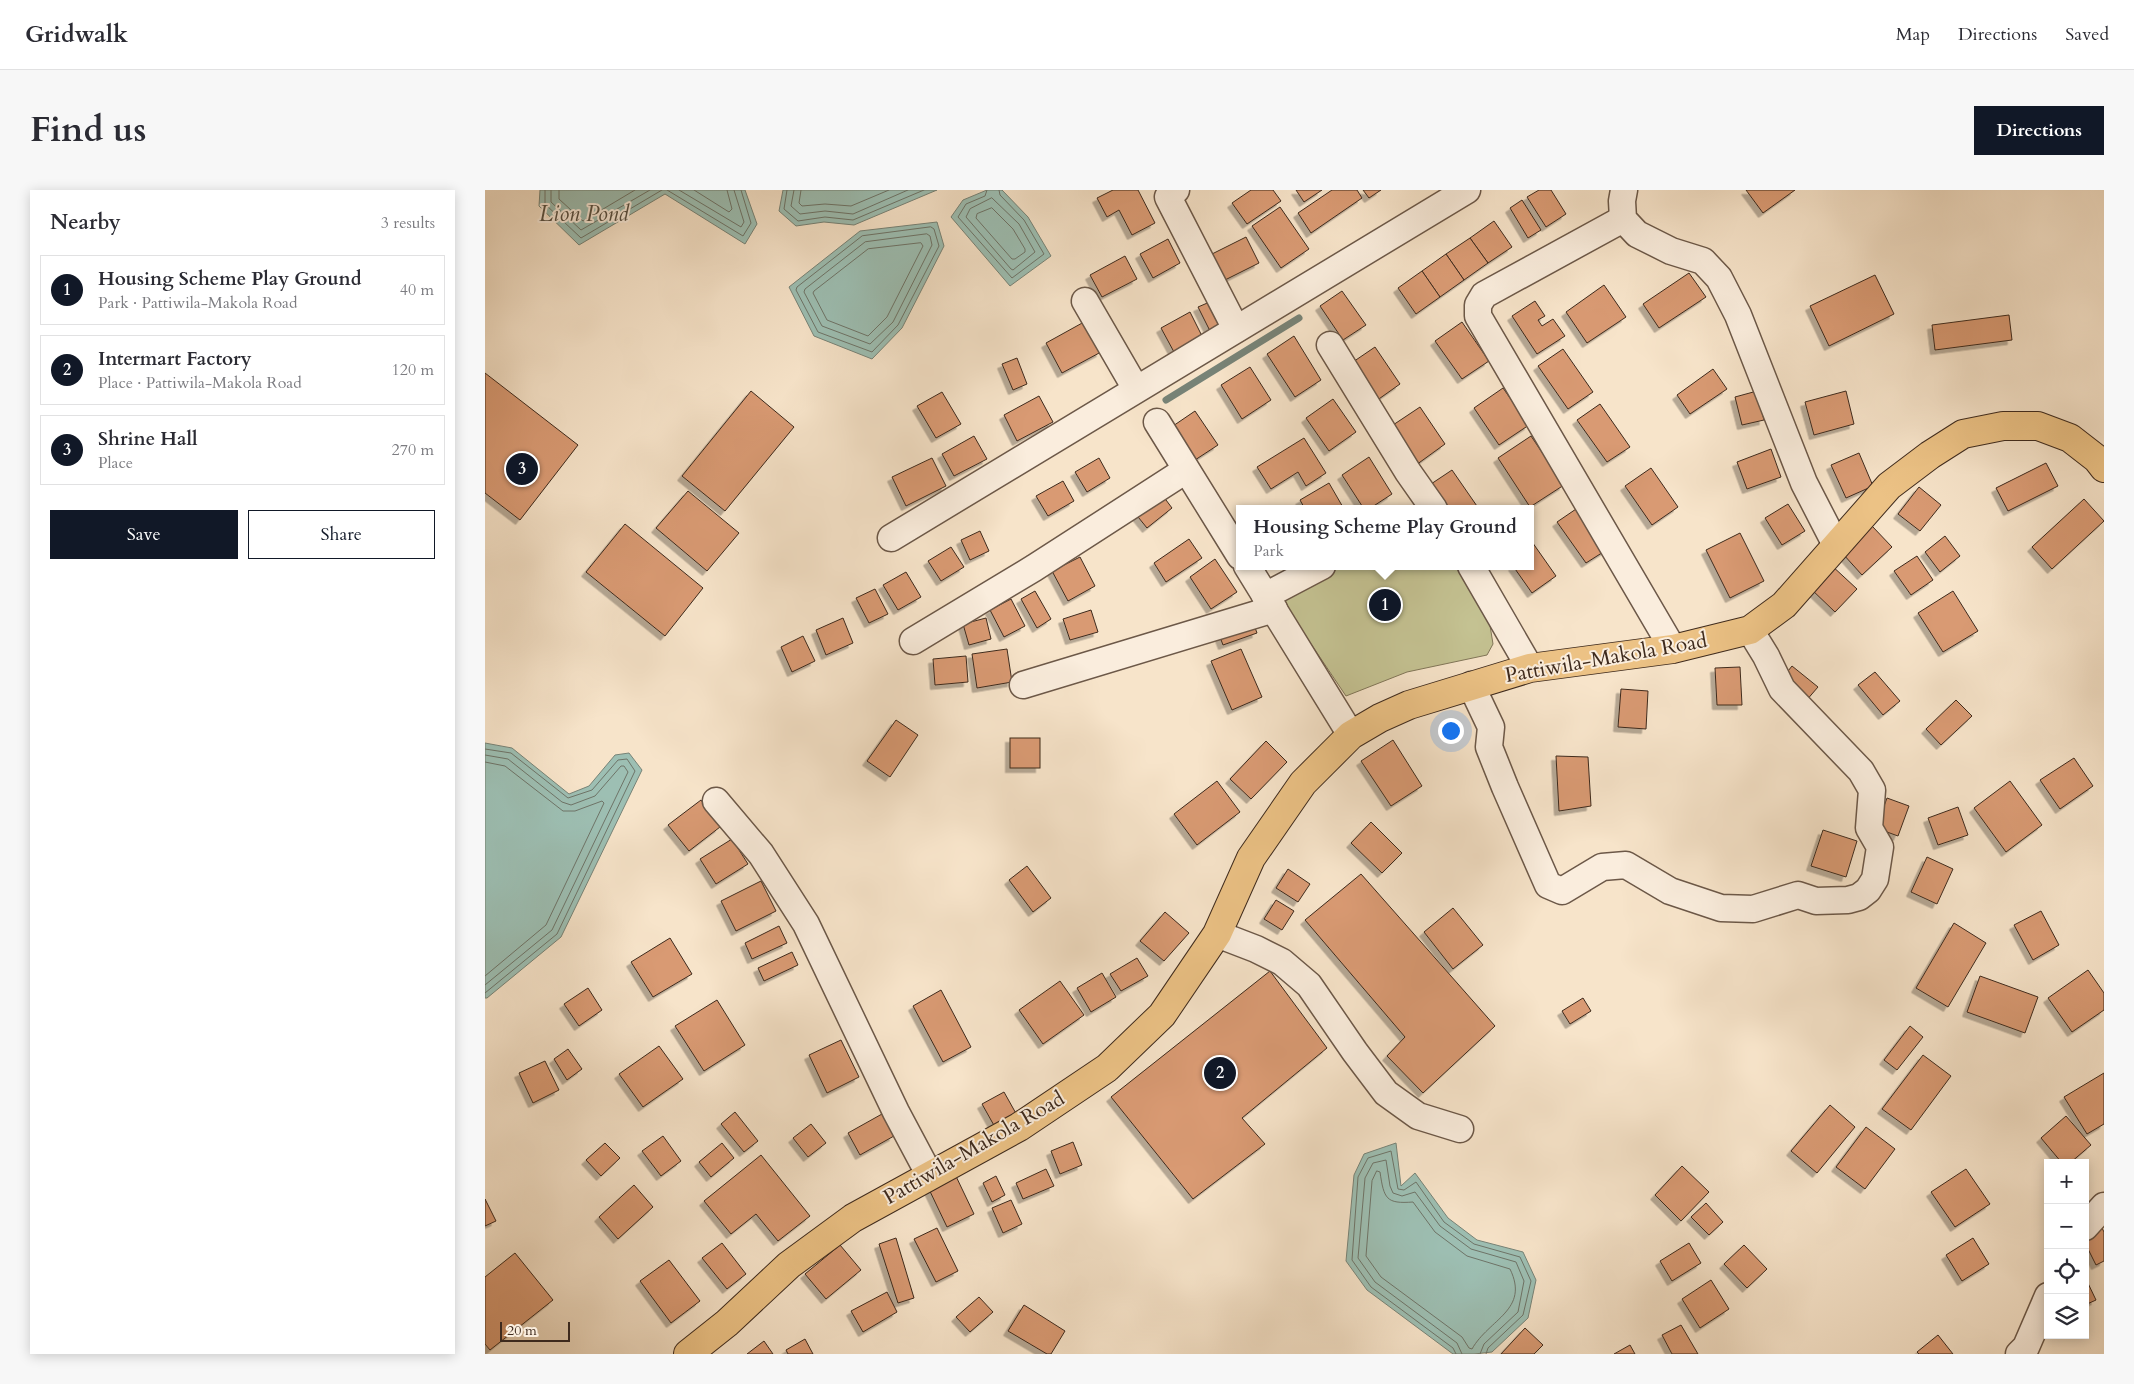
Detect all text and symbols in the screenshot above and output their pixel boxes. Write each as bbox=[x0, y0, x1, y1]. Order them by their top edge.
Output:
text: Gridwalk bbox=[25, 18, 128, 51]
text: Map bbox=[1896, 22, 1930, 47]
text: Directions bbox=[1958, 22, 2037, 47]
text: Saved bbox=[2065, 22, 2109, 47]
text: Find us bbox=[30, 106, 146, 154]
button: Directions bbox=[1974, 106, 2104, 155]
water label: Lion Pond bbox=[539, 199, 630, 229]
text: Nearby bbox=[50, 208, 121, 237]
text: 3 results bbox=[381, 212, 435, 234]
text: Housing Scheme Play Ground bbox=[98, 266, 362, 292]
text: 1 bbox=[63, 279, 71, 301]
text: 40 m bbox=[400, 279, 434, 301]
text: Park · Pattiwila-Makola Road bbox=[98, 292, 298, 314]
text: Intermart Factory bbox=[98, 346, 251, 372]
text: 2 bbox=[63, 359, 71, 381]
text: 120 m bbox=[392, 359, 434, 381]
text: Place · Pattiwila-Makola Road bbox=[98, 372, 302, 394]
text: Shrine Hall bbox=[98, 426, 198, 452]
text: 3 bbox=[63, 439, 71, 461]
text: 270 m bbox=[392, 439, 434, 461]
pin: 3 bbox=[506, 450, 538, 488]
text: Place bbox=[98, 452, 133, 474]
popup bbox=[1236, 505, 1534, 570]
button: Save bbox=[50, 510, 238, 559]
button: Share bbox=[248, 510, 435, 559]
text: Housing Scheme Play Ground bbox=[1253, 514, 1517, 540]
text: Park bbox=[1253, 540, 1284, 562]
pin: 1 bbox=[1369, 586, 1401, 624]
street label: Pattiwila-Makola Road bbox=[1503, 626, 1709, 690]
your location bbox=[1438, 718, 1464, 744]
pin: 2 bbox=[1204, 1054, 1236, 1092]
street label: Pattiwila-Makola Road bbox=[878, 1084, 1070, 1212]
map controls bbox=[2044, 1159, 2089, 1339]
button: + bbox=[2044, 1159, 2089, 1204]
button: − bbox=[2044, 1204, 2089, 1249]
button: locate bbox=[2044, 1249, 2089, 1294]
button: layers bbox=[2044, 1294, 2089, 1339]
scale bar bbox=[500, 1319, 570, 1342]
text: 20 m bbox=[507, 1321, 537, 1340]

